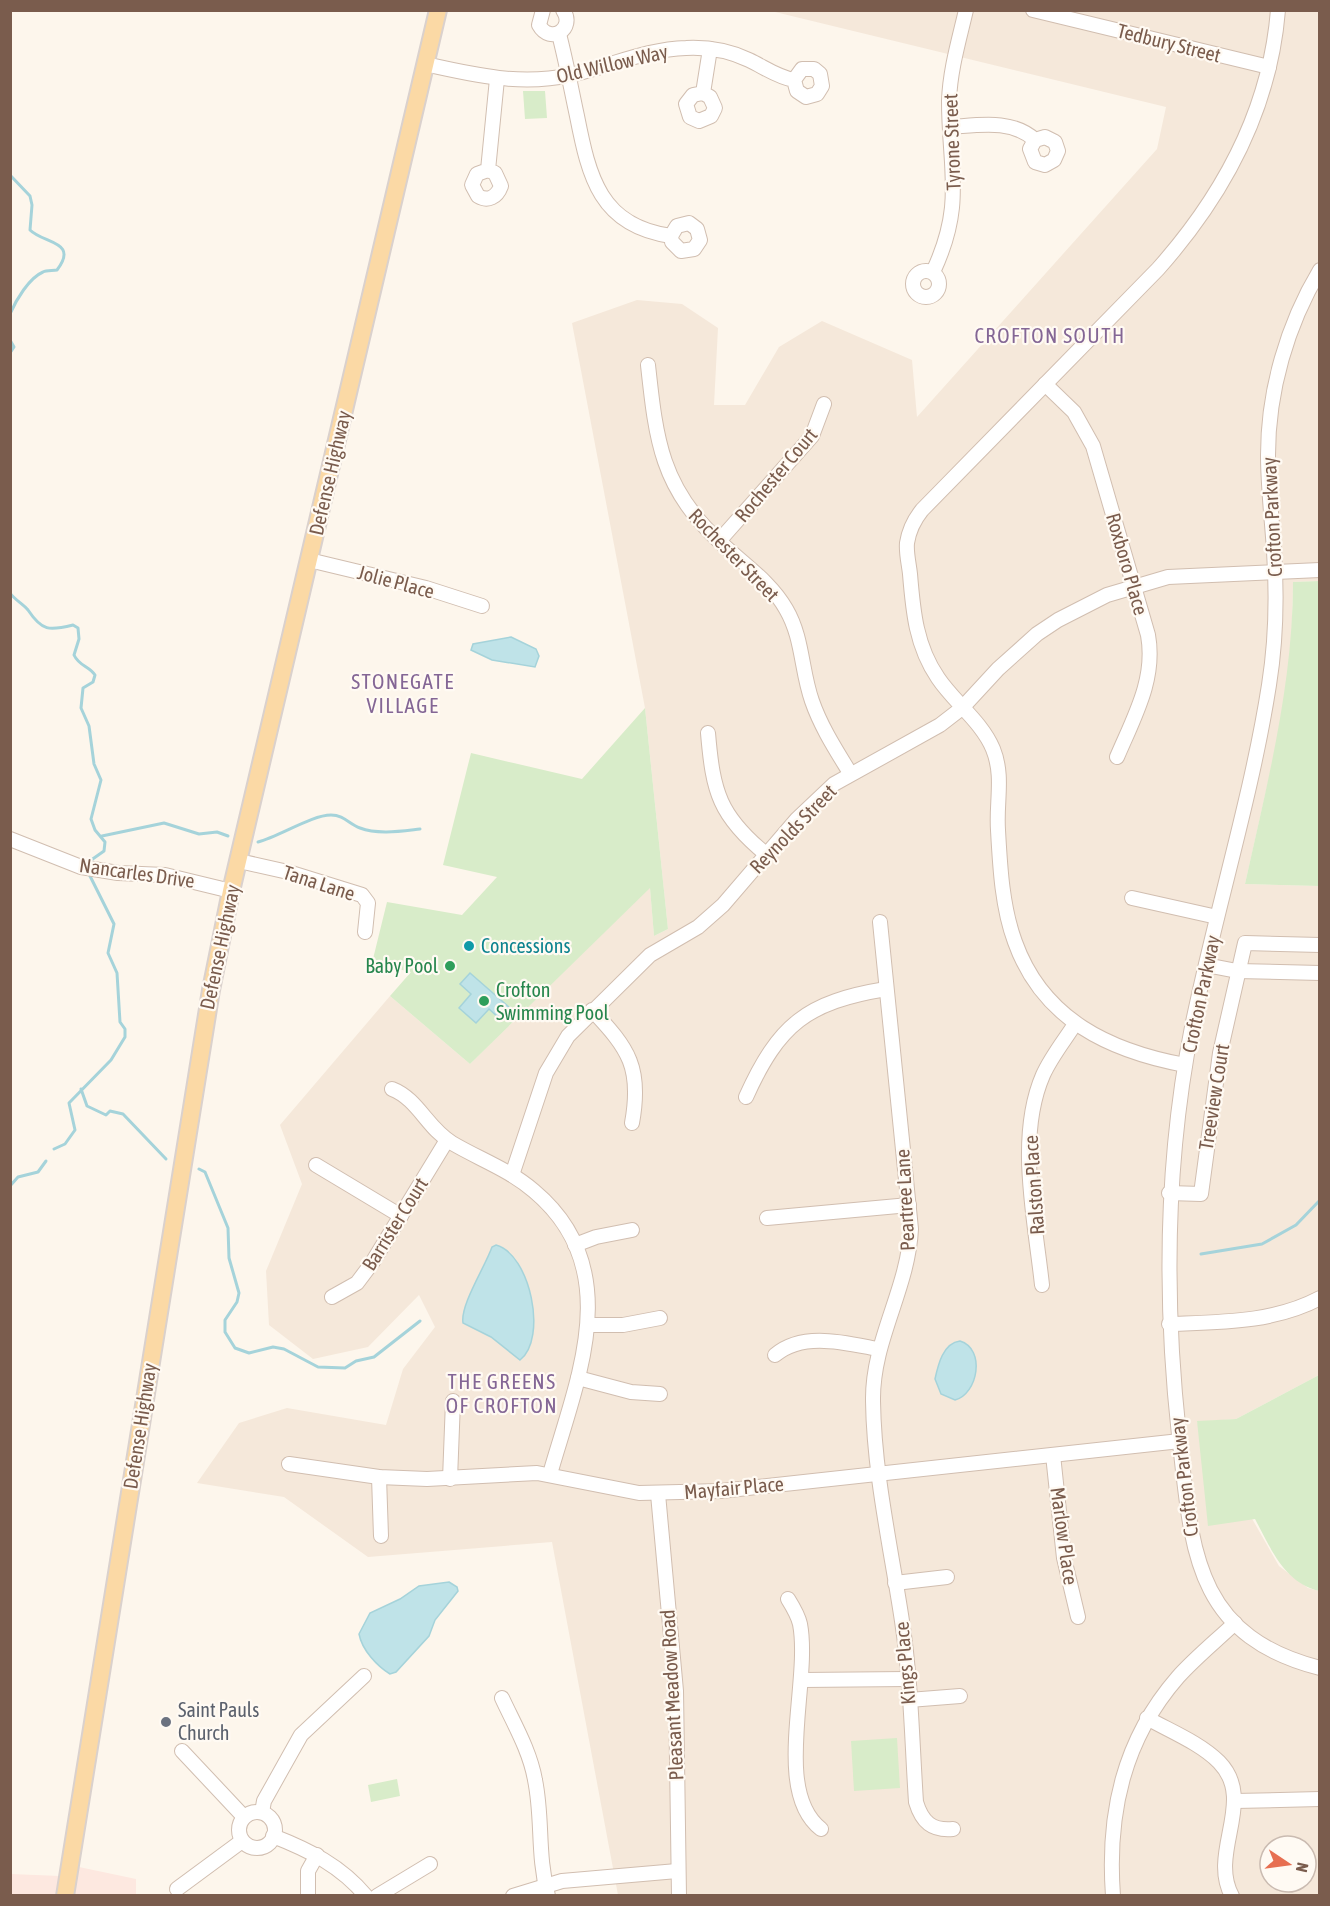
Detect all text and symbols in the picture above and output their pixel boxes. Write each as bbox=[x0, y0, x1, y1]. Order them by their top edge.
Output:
street label: Tedbury Street bbox=[1115, 19, 1224, 67]
street label: Old Willow Way bbox=[554, 40, 670, 88]
street label: Tyrone Street bbox=[938, 93, 965, 191]
district label: CROFTON SOUTH bbox=[974, 323, 1126, 347]
street label: Defense Highway bbox=[304, 408, 355, 537]
street label: Rochester Court bbox=[730, 423, 822, 526]
street label: Crofton Parkway bbox=[1257, 457, 1286, 577]
street label: Rochester Street bbox=[684, 504, 784, 606]
street label: Roxboro Place bbox=[1102, 510, 1153, 618]
street label: Jolie Place bbox=[355, 560, 437, 603]
district label: STONEGATE VILLAGE bbox=[351, 669, 455, 717]
street label: Reynolds Street bbox=[745, 779, 841, 878]
street label: Nancarles Drive bbox=[78, 853, 196, 892]
street label: Tana Lane bbox=[280, 860, 358, 905]
street label: Defense Highway bbox=[195, 882, 244, 1012]
street label: Crofton Parkway bbox=[1177, 933, 1224, 1055]
place label: Concessions bbox=[481, 934, 570, 957]
marker: Concessions bbox=[462, 939, 476, 953]
place label: Baby Pool bbox=[365, 954, 439, 977]
marker: Baby Pool bbox=[443, 959, 457, 973]
place label: Crofton Swimming Pool bbox=[496, 978, 610, 1024]
marker: Crofton Swimming Pool bbox=[477, 994, 491, 1008]
street label: Treeview Court bbox=[1194, 1042, 1233, 1152]
street label: Ralston Place bbox=[1019, 1134, 1048, 1236]
street label: Peartree Lane bbox=[890, 1149, 919, 1252]
street label: Barrister Court bbox=[357, 1173, 432, 1274]
street label: Defense Highway bbox=[118, 1361, 161, 1491]
district label: THE GREENS OF CROFTON bbox=[446, 1369, 558, 1417]
street label: Crofton Parkway bbox=[1165, 1416, 1202, 1538]
street label: Mayfair Place bbox=[683, 1472, 785, 1503]
street label: Marlow Place bbox=[1046, 1486, 1083, 1586]
street label: Pleasant Meadow Road bbox=[656, 1609, 687, 1781]
street label: Kings Place bbox=[889, 1621, 920, 1706]
place label: Saint Pauls Church bbox=[178, 1698, 259, 1744]
marker: Saint Pauls Church bbox=[159, 1715, 173, 1729]
north arrow bbox=[1258, 1834, 1318, 1894]
text: N bbox=[1293, 1861, 1312, 1874]

